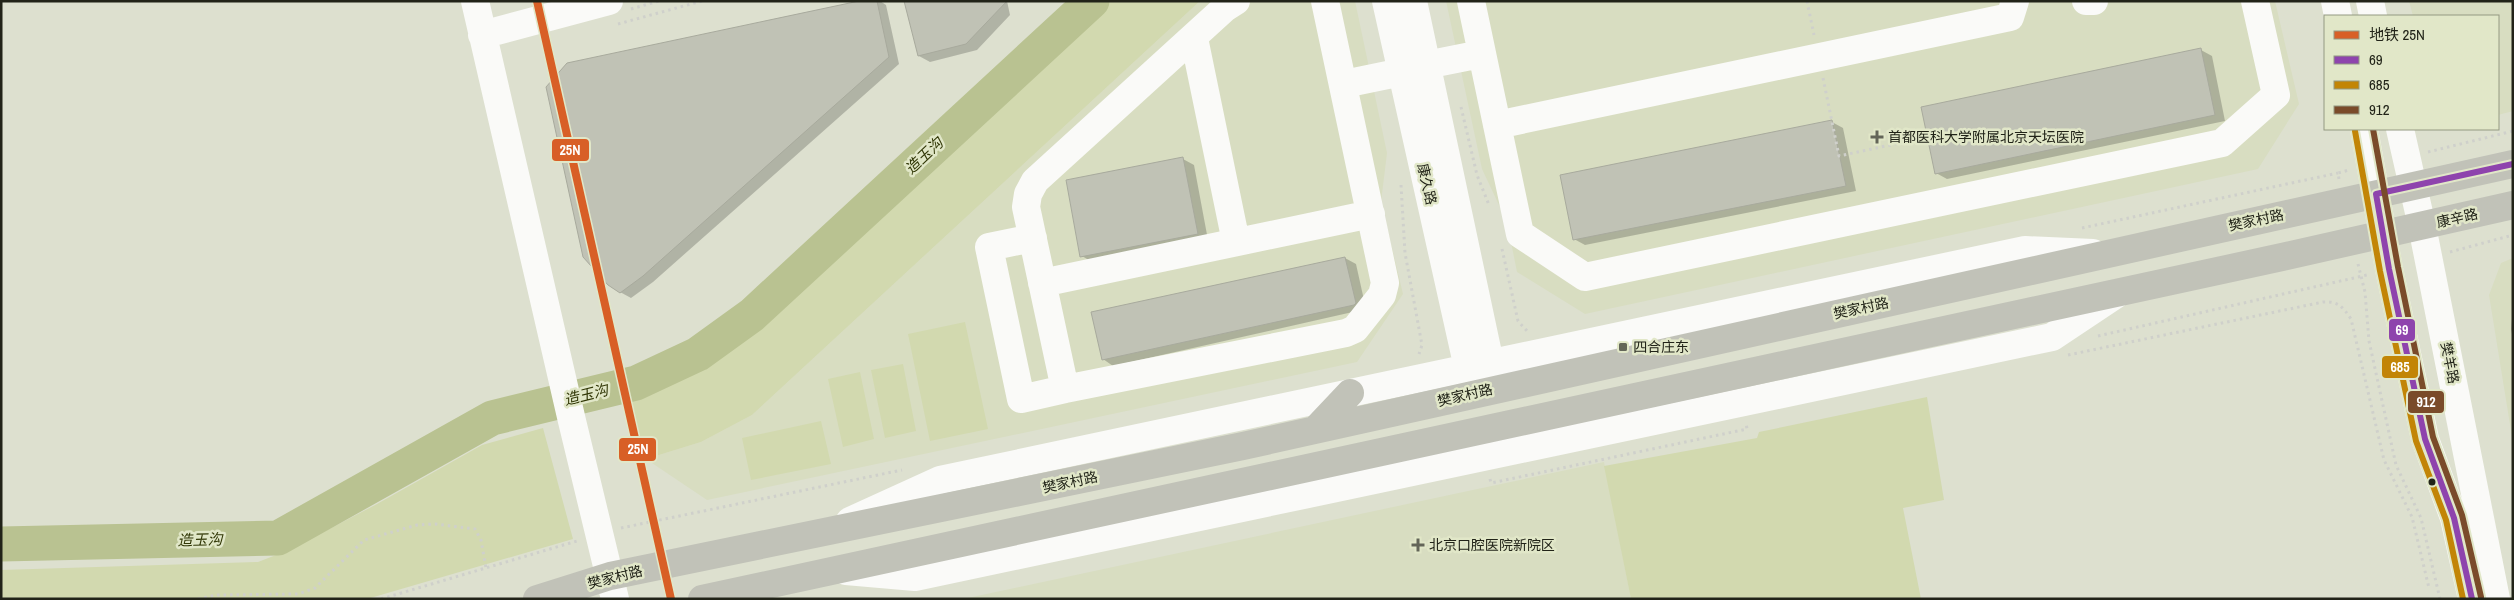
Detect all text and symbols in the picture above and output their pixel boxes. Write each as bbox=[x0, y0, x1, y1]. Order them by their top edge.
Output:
legend bbox=[2324, 15, 2499, 130]
text: 地铁 25N bbox=[2369, 24, 2425, 45]
text: 69 bbox=[2369, 49, 2383, 70]
text: 685 bbox=[2369, 74, 2390, 95]
text: 912 bbox=[2369, 99, 2390, 120]
place label: 首都医科大学附属北京天坛医院 bbox=[1888, 128, 2084, 146]
marker: 首都医科大学附属北京天坛医院 bbox=[1870, 130, 1884, 144]
water label: 造玉沟 bbox=[900, 131, 949, 179]
line badge: 25N bbox=[551, 138, 590, 162]
text: 25N bbox=[559, 141, 581, 159]
street label: 康久路 bbox=[1414, 162, 1440, 206]
street label: 樊家村路 bbox=[2227, 205, 2285, 235]
street label: 康辛路 bbox=[2435, 205, 2479, 231]
street label: 樊家村路 bbox=[1832, 293, 1890, 323]
line badge: 69 bbox=[2388, 318, 2416, 342]
text: 69 bbox=[2396, 321, 2408, 339]
place label: 四合庄东 bbox=[1633, 338, 1689, 356]
marker: 四合庄东 bbox=[1617, 341, 1629, 353]
street label: 樊羊路 bbox=[2437, 341, 2463, 385]
line badge: 685 bbox=[2381, 355, 2419, 379]
text: 685 bbox=[2390, 358, 2410, 376]
water label: 造玉沟 bbox=[561, 378, 612, 410]
street label: 樊家村路 bbox=[1436, 380, 1494, 410]
line badge: 912 bbox=[2407, 390, 2445, 414]
text: 912 bbox=[2416, 393, 2436, 411]
line badge: 25N bbox=[618, 437, 657, 462]
text: 25N bbox=[627, 440, 649, 458]
street label: 樊家村路 bbox=[1041, 467, 1099, 497]
unlabelled marker bbox=[2427, 477, 2437, 487]
water label: 造玉沟 bbox=[177, 529, 225, 550]
place label: 北京口腔医院新院区 bbox=[1429, 536, 1555, 554]
marker: 北京口腔医院新院区 bbox=[1411, 538, 1425, 552]
street label: 樊家村路 bbox=[586, 561, 644, 593]

